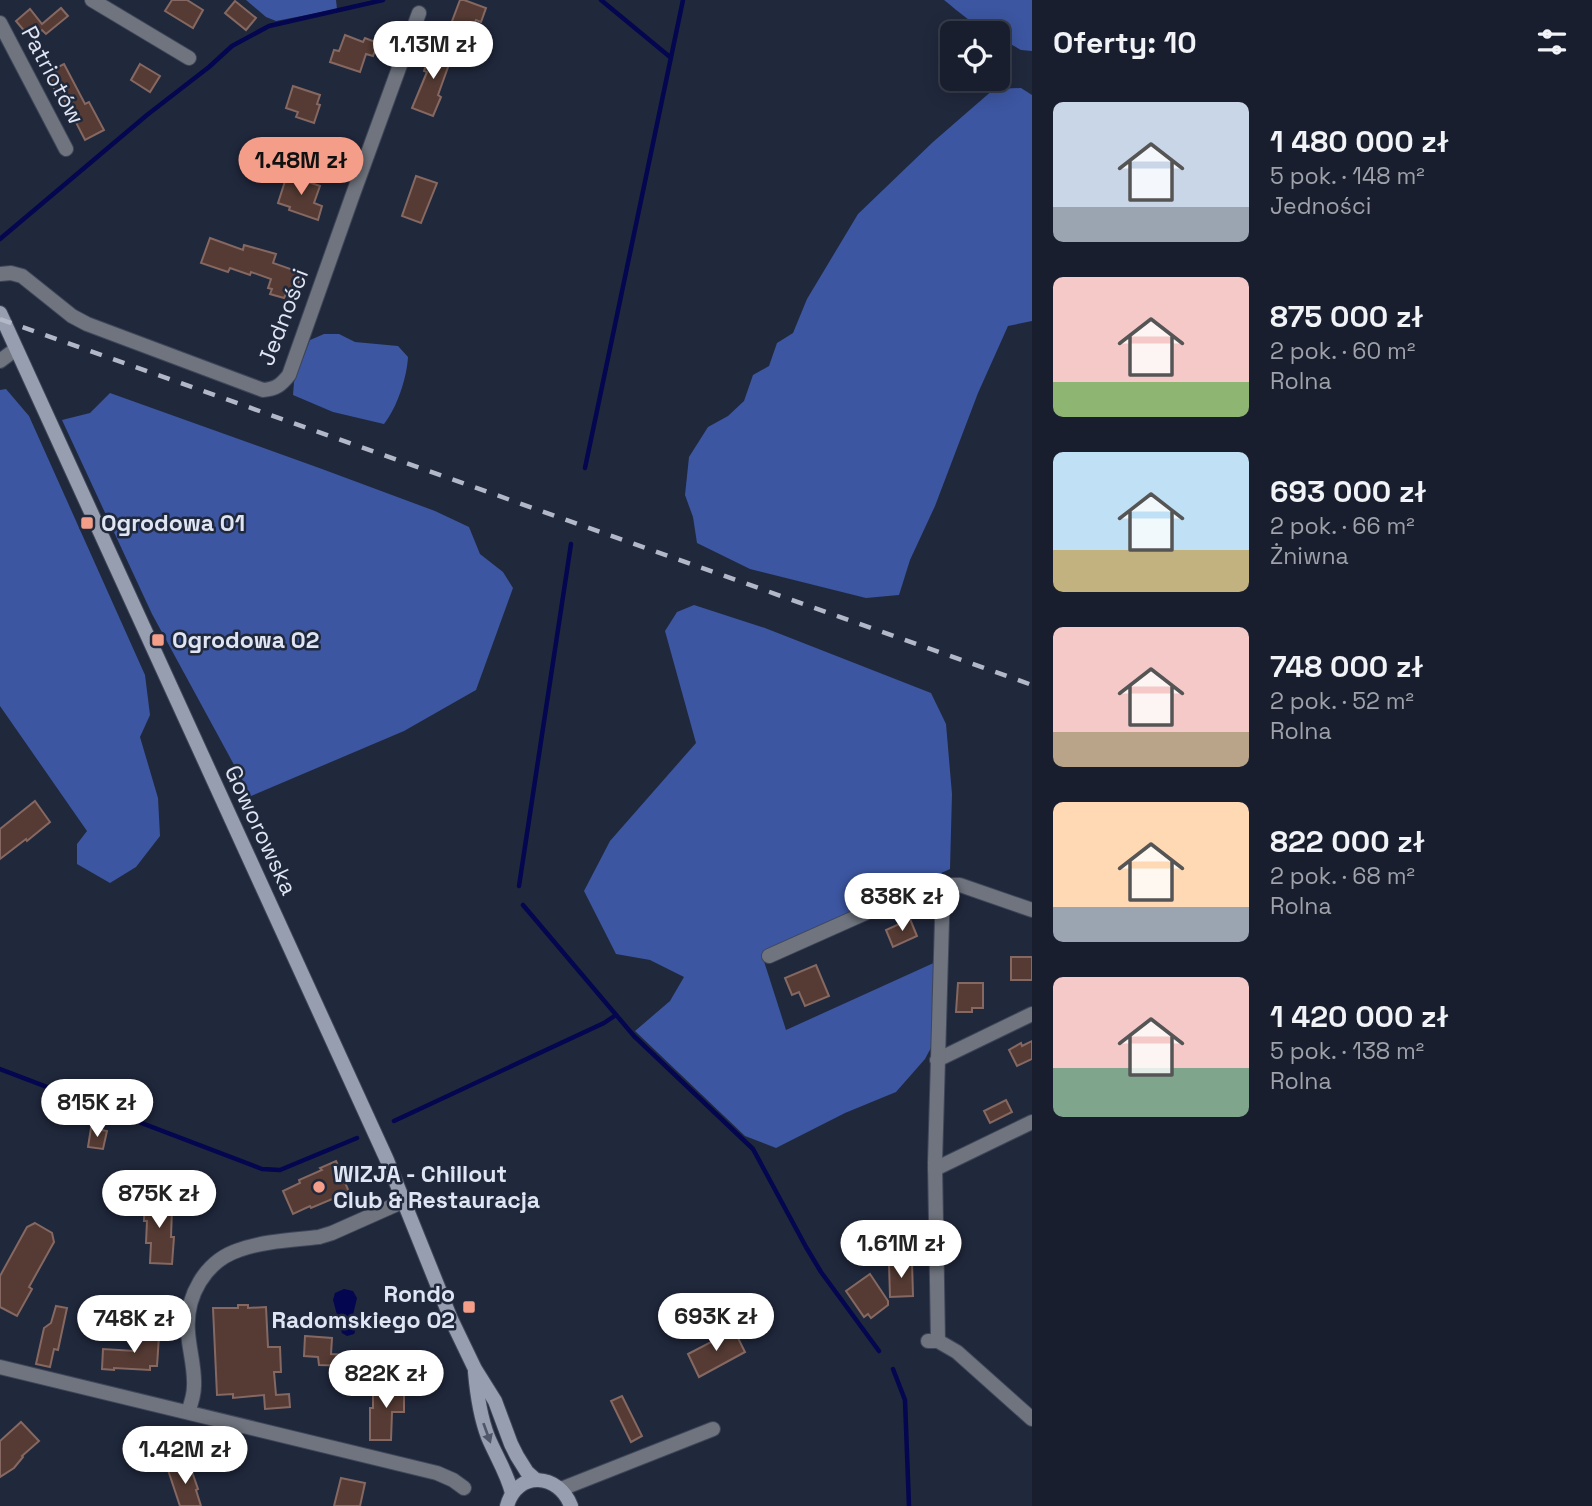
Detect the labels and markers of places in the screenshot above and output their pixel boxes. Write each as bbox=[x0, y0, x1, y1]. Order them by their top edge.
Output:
pin: 1.13M zł bbox=[361, 22, 505, 81]
pin: 1.48M zł bbox=[229, 138, 373, 197]
place label: Ogrodowa 01 bbox=[101, 508, 245, 538]
marker: Ogrodowa 01 bbox=[79, 515, 95, 531]
place label: Ogrodowa 02 bbox=[172, 625, 319, 655]
marker: Ogrodowa 02 bbox=[150, 632, 166, 648]
pin: 838K zł bbox=[837, 874, 967, 933]
pin: 815K zł bbox=[32, 1080, 162, 1139]
place label: WIZJA - Chillout Club & Restauracja bbox=[333, 1159, 540, 1215]
pin: 875K zł bbox=[94, 1170, 224, 1230]
marker: WIZJA - Chillout Club & Restauracja bbox=[311, 1179, 327, 1195]
pin: 1.61M zł bbox=[829, 1220, 973, 1280]
place label: Rondo Radomskiego 02 bbox=[271, 1279, 455, 1335]
pin: 693K zł bbox=[651, 1294, 781, 1353]
pin: 748K zł bbox=[69, 1296, 199, 1355]
marker: Rondo Radomskiego 02 bbox=[461, 1299, 477, 1315]
pin: 822K zł bbox=[321, 1350, 451, 1410]
pin: 1.42M zł bbox=[113, 1426, 257, 1486]

